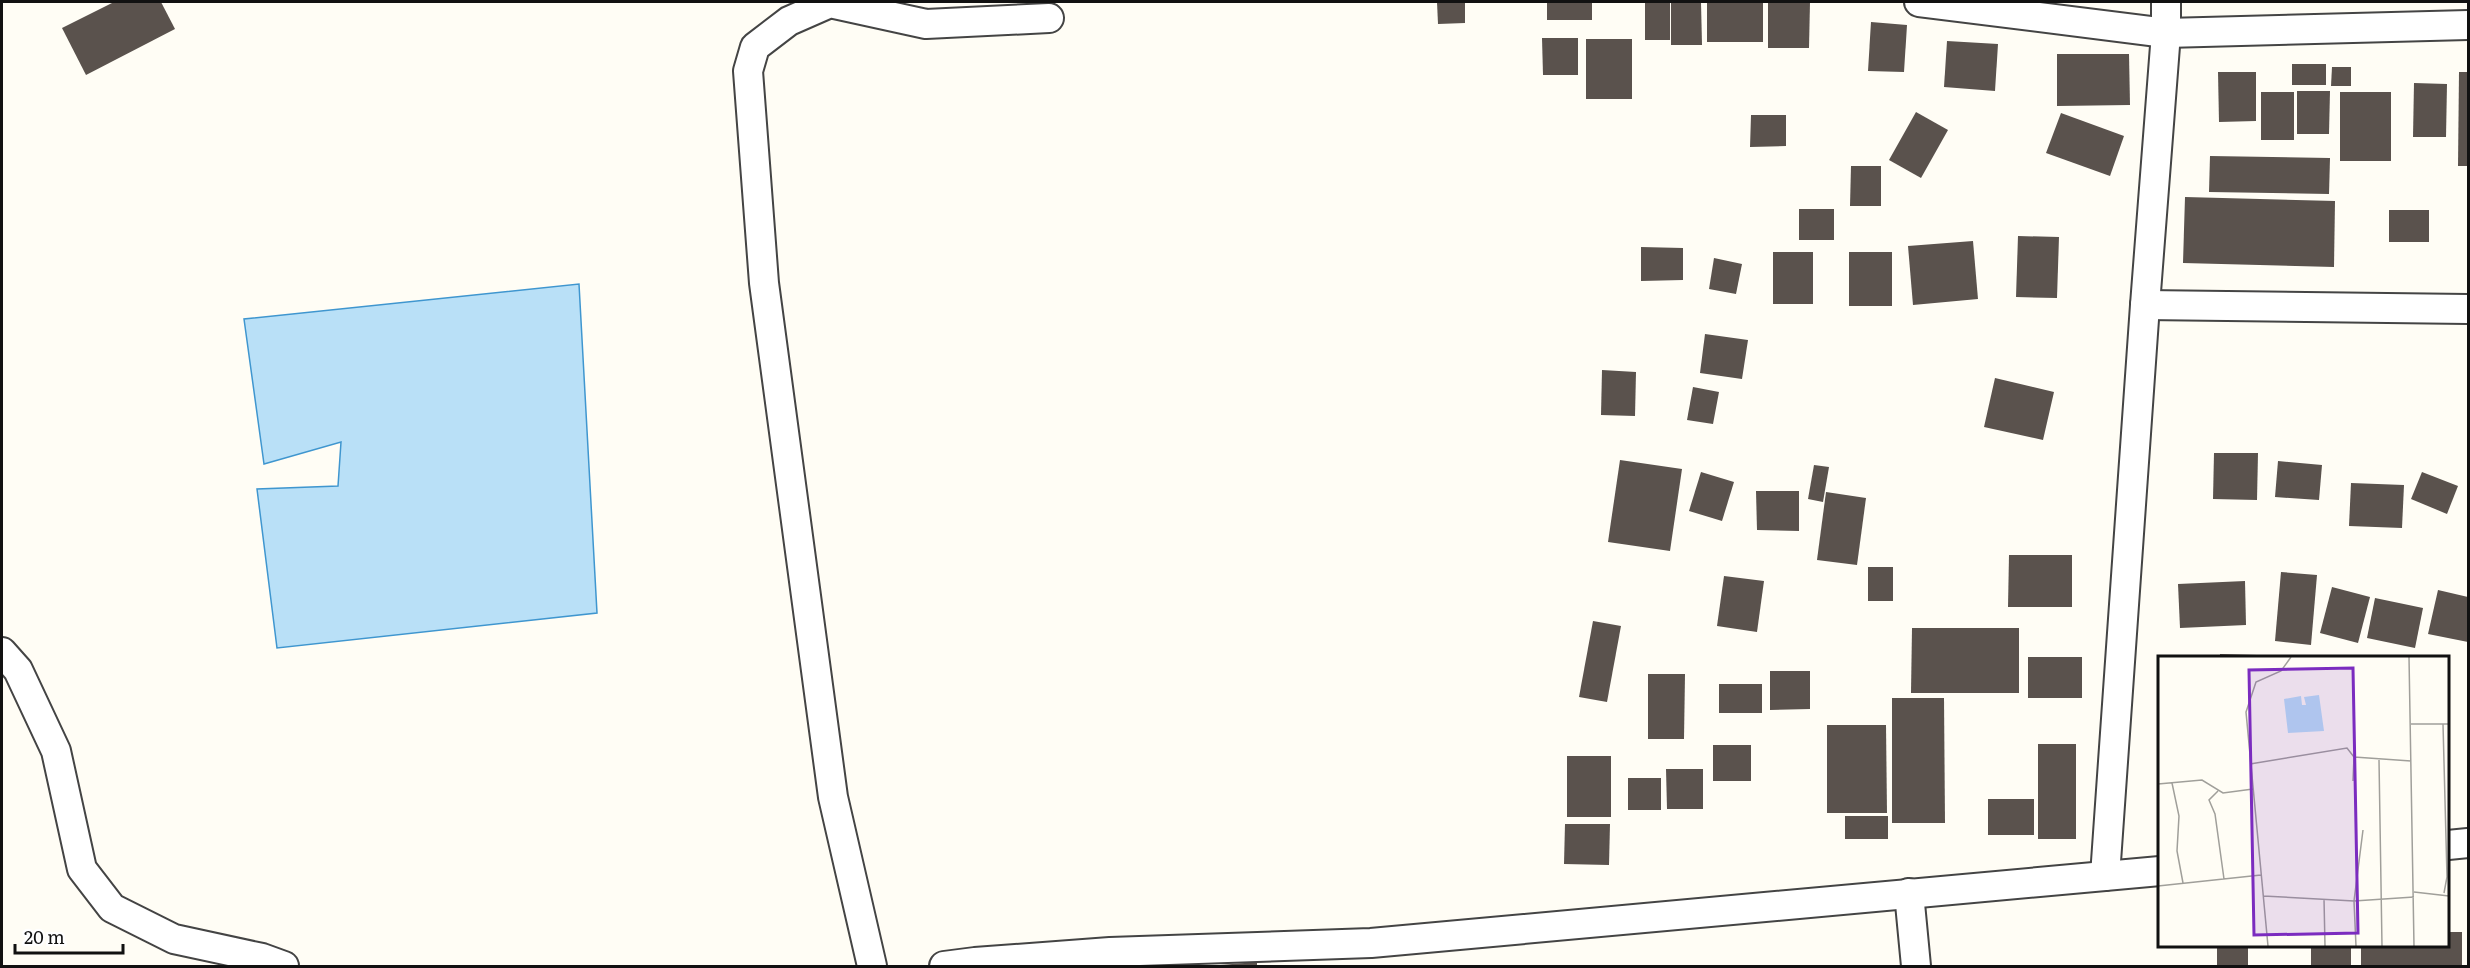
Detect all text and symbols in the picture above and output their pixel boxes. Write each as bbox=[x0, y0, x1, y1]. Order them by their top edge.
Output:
inset map bbox=[2158, 656, 2449, 947]
scale bar bbox=[15, 917, 123, 955]
text: 20 m bbox=[24, 923, 65, 950]

